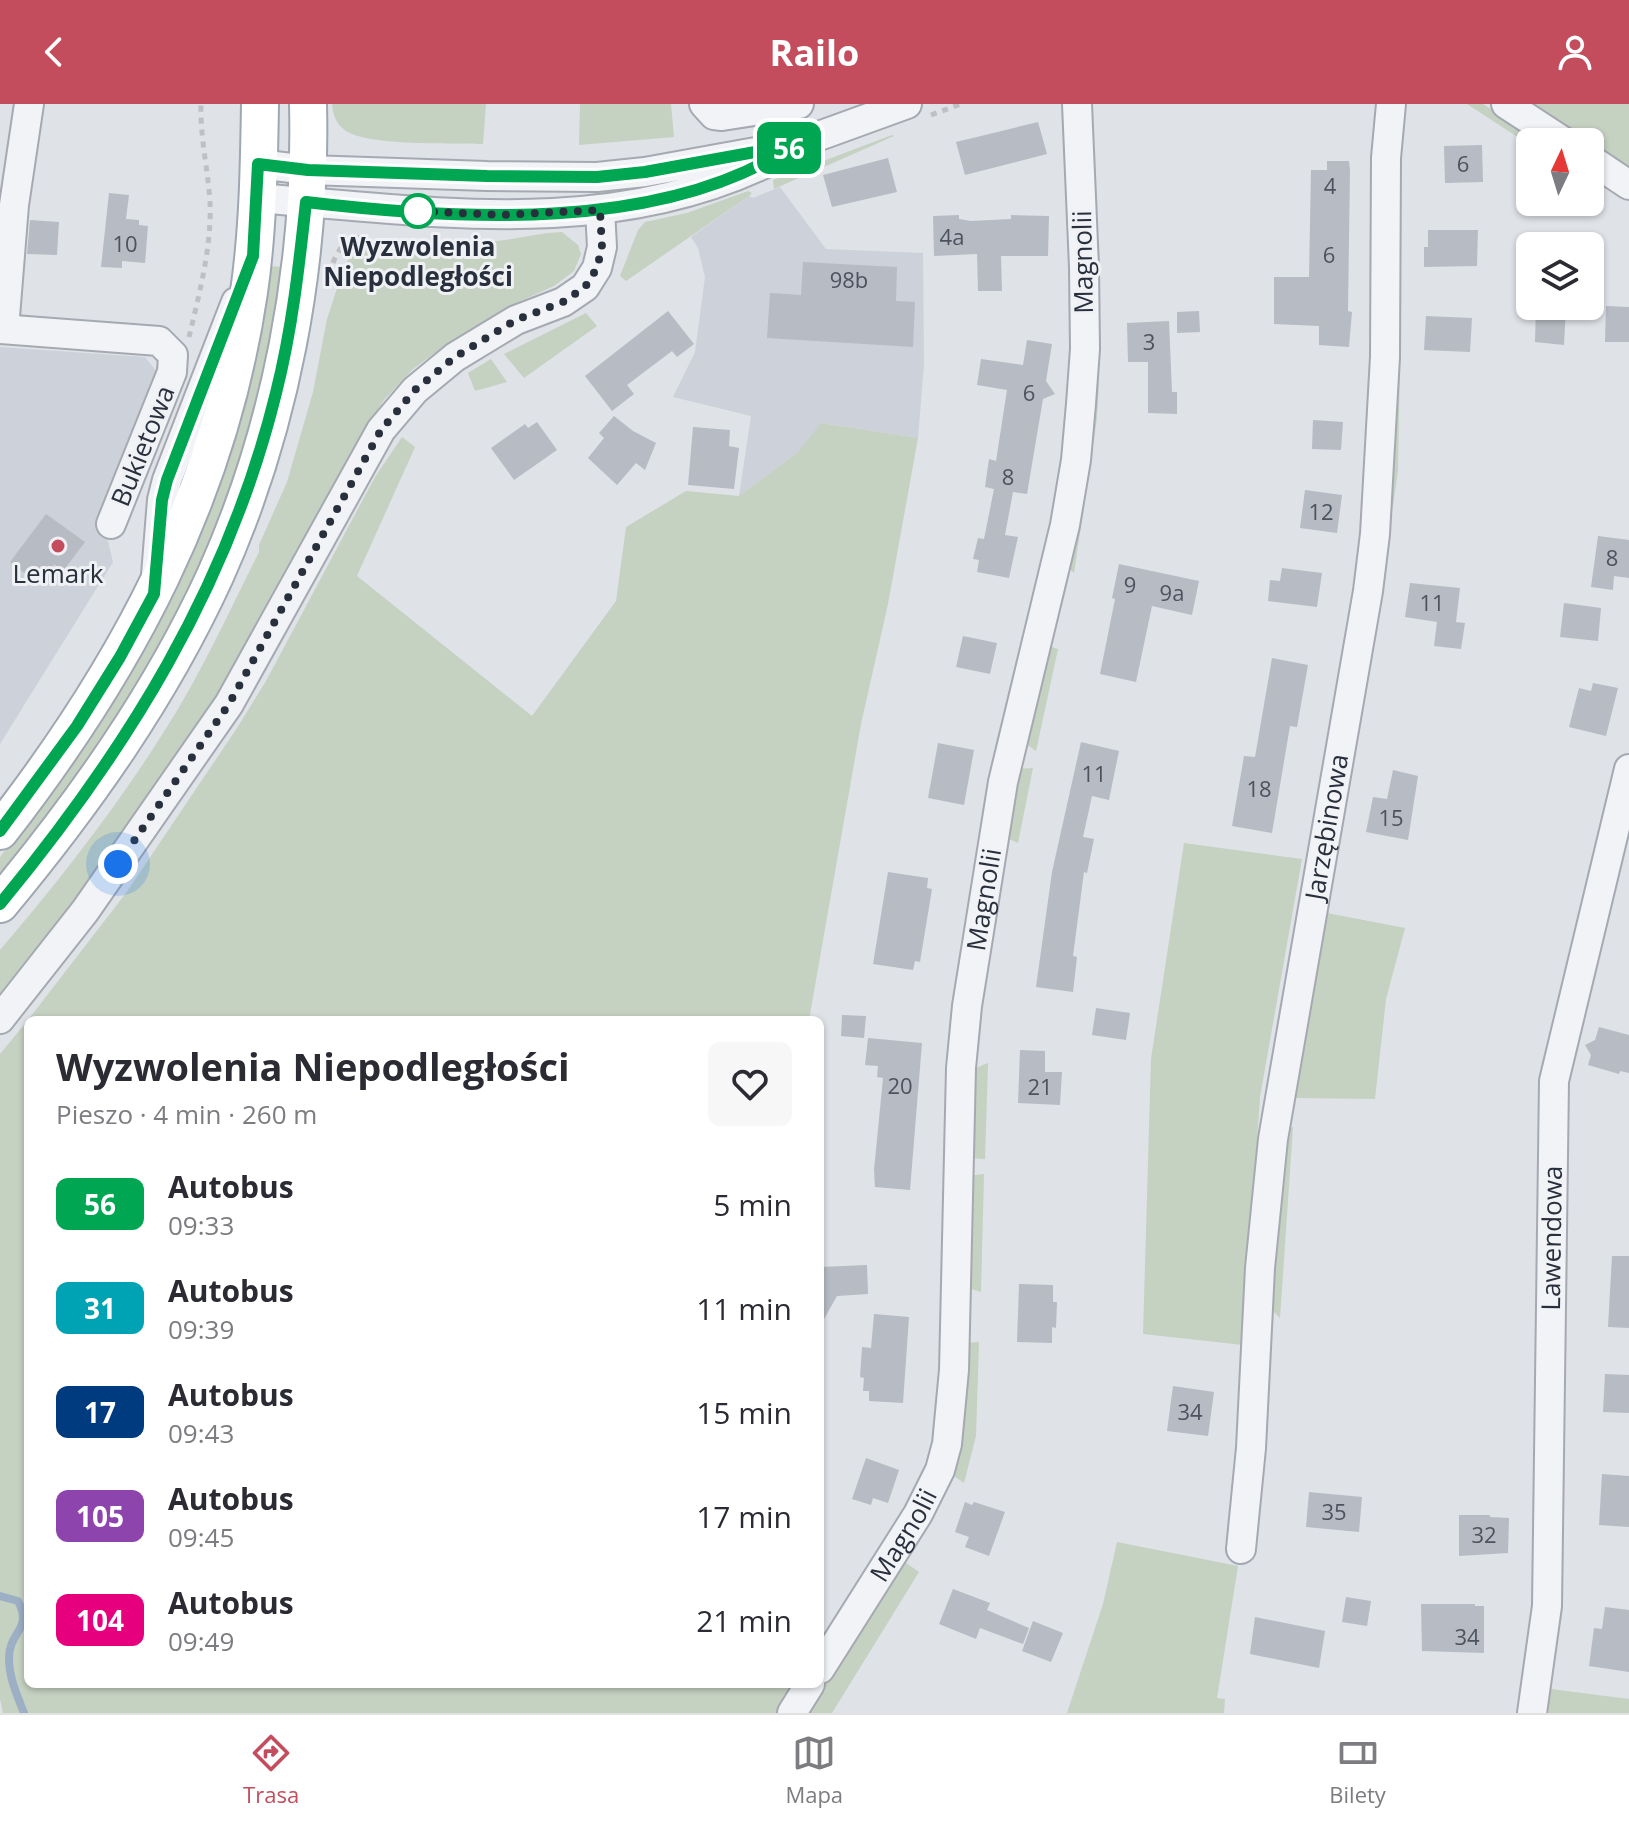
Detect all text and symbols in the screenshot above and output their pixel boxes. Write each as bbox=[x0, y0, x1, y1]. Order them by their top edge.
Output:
text: Railo bbox=[770, 28, 859, 77]
icon: back bbox=[32, 30, 76, 74]
icon: person bbox=[1553, 30, 1597, 74]
line badge: 56 bbox=[753, 122, 825, 174]
north arrow bbox=[1516, 128, 1604, 216]
map controls bbox=[1516, 128, 1604, 320]
text: 56 bbox=[773, 129, 805, 167]
house number: 6 bbox=[1457, 148, 1469, 178]
house number: 4 bbox=[1324, 170, 1337, 200]
marker: Wyzwolenia Niepodległości bbox=[401, 194, 435, 228]
street label: Magnolii bbox=[1063, 210, 1101, 314]
house number: 4a bbox=[940, 221, 964, 251]
house number: 10 bbox=[112, 228, 138, 258]
place label: Wyzwolenia Niepodległości bbox=[323, 228, 513, 294]
button: layers bbox=[1516, 232, 1604, 320]
house number: 6 bbox=[1323, 239, 1335, 269]
house number: 98b bbox=[830, 264, 868, 294]
house number: 3 bbox=[1143, 326, 1155, 356]
house number: 6 bbox=[1023, 377, 1035, 407]
street label: Bukietowa bbox=[102, 380, 183, 511]
house number: 8 bbox=[1002, 461, 1014, 491]
house number: 12 bbox=[1308, 496, 1334, 526]
marker: Lemark bbox=[49, 537, 67, 555]
house number: 8 bbox=[1606, 542, 1618, 572]
place label: Lemark bbox=[13, 555, 104, 591]
house number: 9 bbox=[1124, 569, 1136, 599]
house number: 9a bbox=[1160, 577, 1184, 607]
house number: 11 bbox=[1419, 587, 1445, 617]
street label: Jarzębinowa bbox=[1295, 751, 1356, 906]
house number: 11 bbox=[1081, 758, 1107, 788]
house number: 18 bbox=[1246, 773, 1272, 803]
house number: 15 bbox=[1378, 802, 1404, 832]
your location bbox=[98, 844, 138, 884]
street label: Magnolii bbox=[957, 846, 1009, 953]
text: Wyzwolenia Niepodległości bbox=[56, 1040, 570, 1092]
button: heart bbox=[708, 1042, 792, 1126]
house number: 20 bbox=[887, 1070, 913, 1100]
house number: 21 bbox=[1027, 1071, 1053, 1101]
text: Pieszo · 4 min · 260 m bbox=[56, 1096, 317, 1132]
street label: Lawendowa bbox=[1532, 1165, 1570, 1311]
text: Autobus bbox=[168, 1166, 294, 1207]
text: 5 min bbox=[713, 1184, 792, 1225]
text: 56 bbox=[84, 1185, 116, 1223]
text: 09:33 bbox=[168, 1207, 234, 1243]
text: Autobus bbox=[168, 1270, 294, 1311]
text: 11 min bbox=[696, 1288, 792, 1329]
text: 31 bbox=[84, 1289, 116, 1327]
text: 09:39 bbox=[168, 1311, 234, 1347]
text: Autobus bbox=[168, 1374, 294, 1415]
text: 15 min bbox=[696, 1392, 792, 1433]
text: 17 bbox=[84, 1393, 116, 1431]
house number: 34 bbox=[1177, 1396, 1203, 1426]
text: 09:43 bbox=[168, 1415, 234, 1451]
text: Autobus bbox=[168, 1478, 294, 1519]
street label: Magnolii bbox=[861, 1482, 945, 1588]
text: 17 min bbox=[696, 1496, 792, 1537]
house number: 35 bbox=[1321, 1496, 1347, 1526]
text: 105 bbox=[76, 1497, 124, 1535]
text: 09:45 bbox=[168, 1519, 234, 1555]
house number: 32 bbox=[1471, 1519, 1497, 1549]
text: Autobus bbox=[168, 1582, 294, 1623]
text: 21 min bbox=[696, 1600, 792, 1641]
text: 104 bbox=[76, 1601, 124, 1639]
house number: 34 bbox=[1454, 1621, 1480, 1651]
text: 09:49 bbox=[168, 1623, 234, 1659]
tab: Trasa bbox=[243, 1731, 299, 1809]
tab: Mapa bbox=[785, 1731, 843, 1809]
tab: Bilety bbox=[1329, 1731, 1386, 1809]

